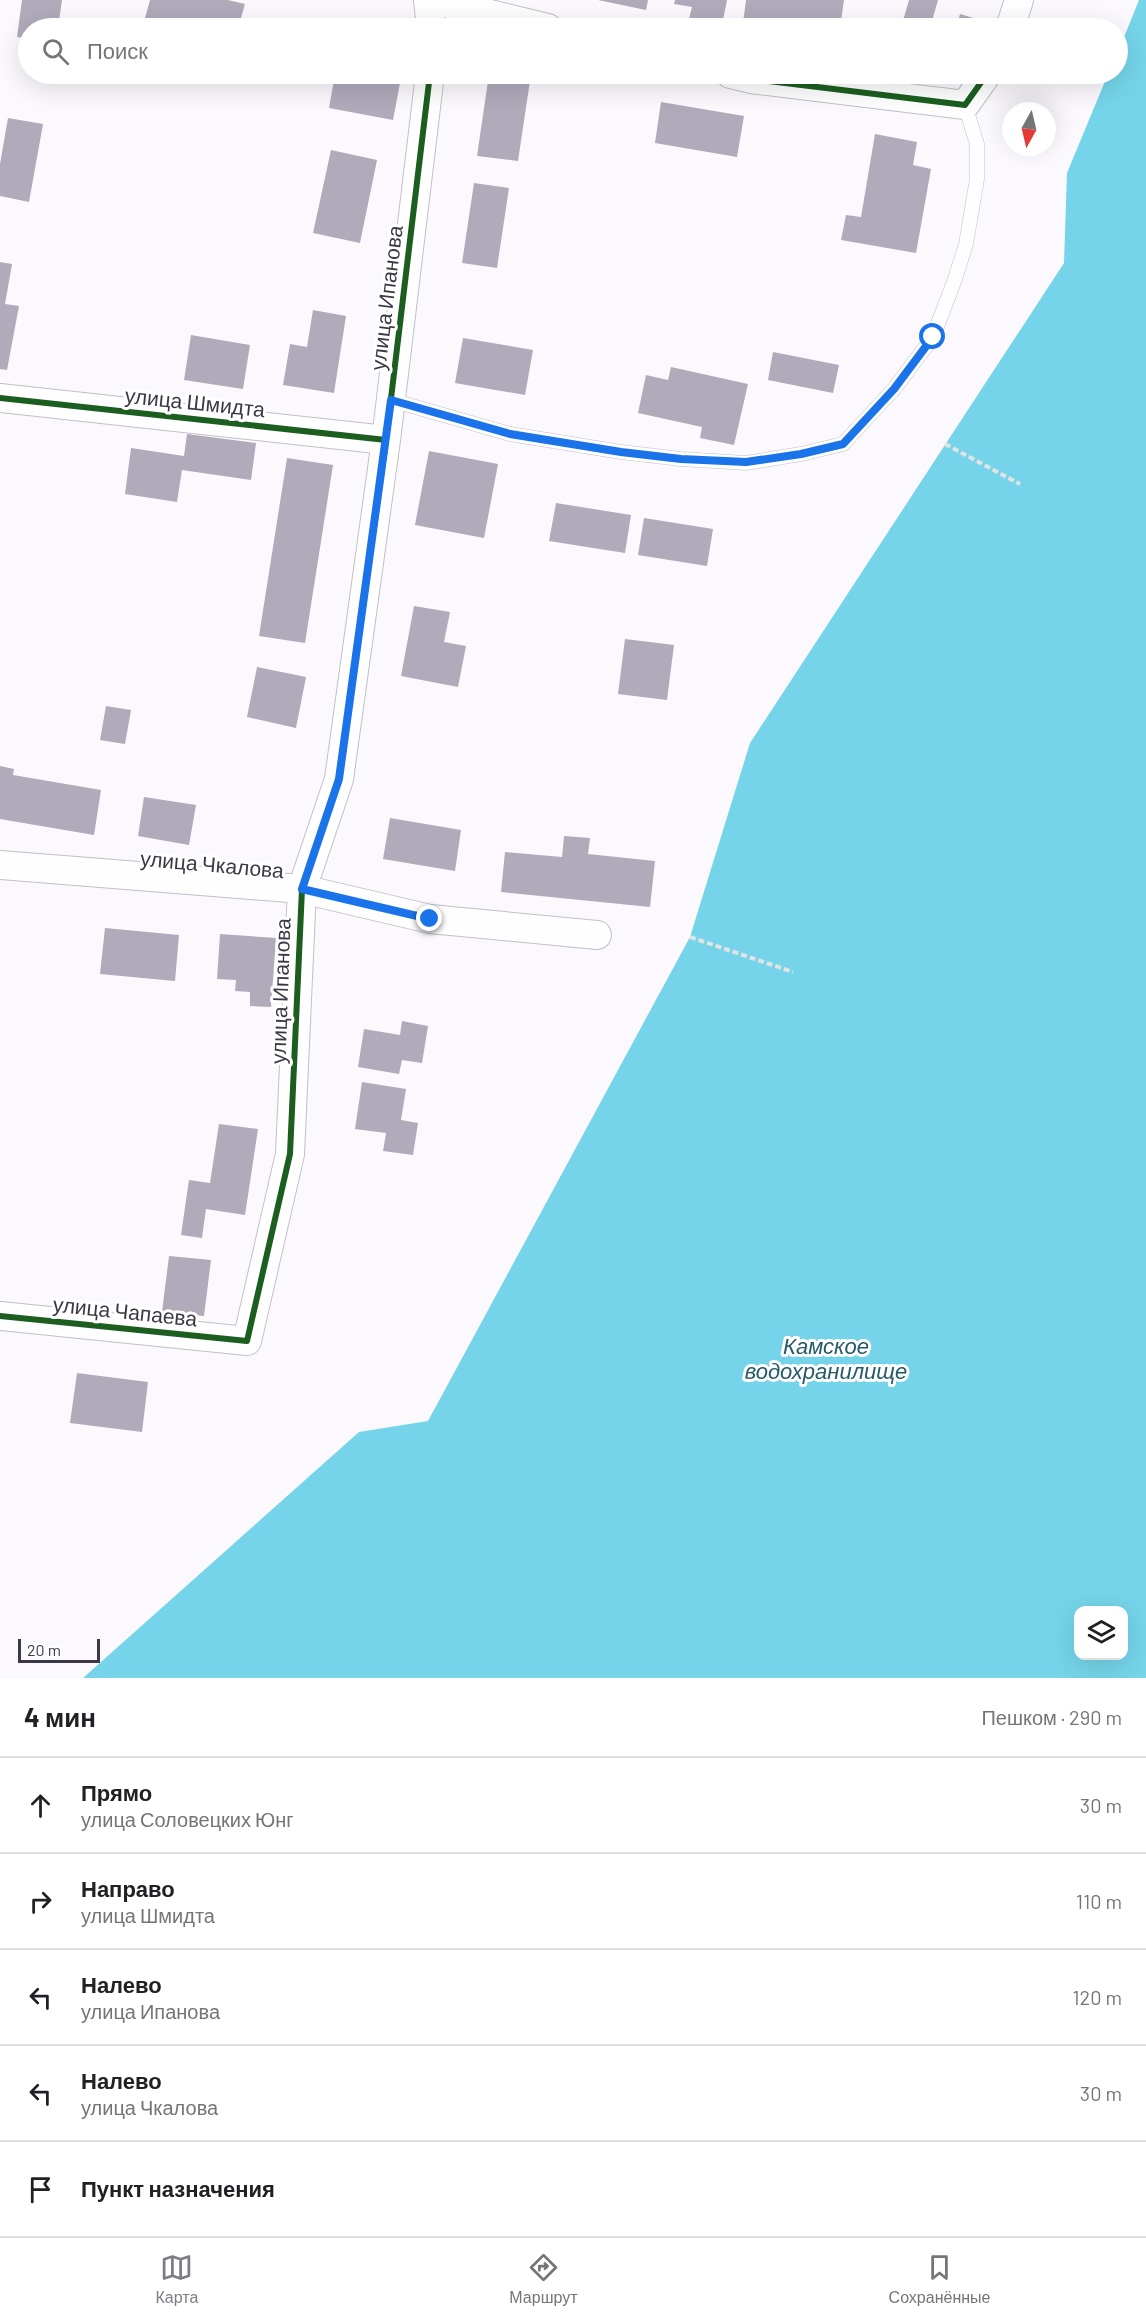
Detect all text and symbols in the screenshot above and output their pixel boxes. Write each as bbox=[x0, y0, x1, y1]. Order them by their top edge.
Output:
search box bbox=[18, 18, 1128, 84]
icon: search bbox=[39, 35, 72, 68]
text: Поиск bbox=[87, 37, 148, 63]
north arrow bbox=[1002, 102, 1056, 156]
street label: улица Ипанова bbox=[364, 224, 407, 372]
route start bbox=[919, 323, 945, 349]
street label: улица Шмидта bbox=[124, 382, 267, 421]
street label: улица Чкалова bbox=[139, 845, 285, 882]
route end bbox=[416, 905, 442, 931]
street label: улица Ипанова bbox=[264, 917, 295, 1064]
street label: улица Чапаева bbox=[52, 1291, 199, 1331]
water label: Камское водохранилище bbox=[745, 1332, 907, 1384]
map controls bbox=[1074, 1606, 1128, 1660]
button: layers bbox=[1074, 1606, 1128, 1660]
scale bar bbox=[18, 1636, 100, 1664]
text: 20 m bbox=[27, 1640, 61, 1659]
text: 4 мин bbox=[24, 1701, 96, 1732]
text: Пешком · 290 m bbox=[981, 1705, 1122, 1729]
text: Прямо bbox=[81, 1779, 152, 1805]
icon: ahead bbox=[24, 1789, 57, 1822]
text: 30 m bbox=[1080, 1793, 1122, 1817]
text: улица Соловецких Юнг bbox=[81, 1807, 294, 1831]
text: Направо bbox=[81, 1875, 175, 1901]
icon: right bbox=[24, 1885, 57, 1918]
text: 110 m bbox=[1076, 1889, 1122, 1913]
text: улица Шмидта bbox=[81, 1903, 215, 1927]
text: Налево bbox=[81, 1971, 162, 1997]
icon: left bbox=[24, 1981, 57, 2014]
text: 120 m bbox=[1072, 1985, 1122, 2009]
text: улица Ипанова bbox=[81, 1999, 220, 2023]
text: Налево bbox=[81, 2067, 162, 2093]
icon: left bbox=[24, 2077, 57, 2110]
text: 30 m bbox=[1080, 2081, 1122, 2105]
text: улица Чкалова bbox=[81, 2095, 218, 2119]
icon: arrive bbox=[24, 2173, 57, 2206]
text: Пункт назначения bbox=[81, 2175, 275, 2201]
tab: Карта bbox=[156, 2251, 198, 2307]
tab: Маршрут bbox=[509, 2251, 578, 2307]
tab: Сохранённые bbox=[889, 2251, 990, 2307]

